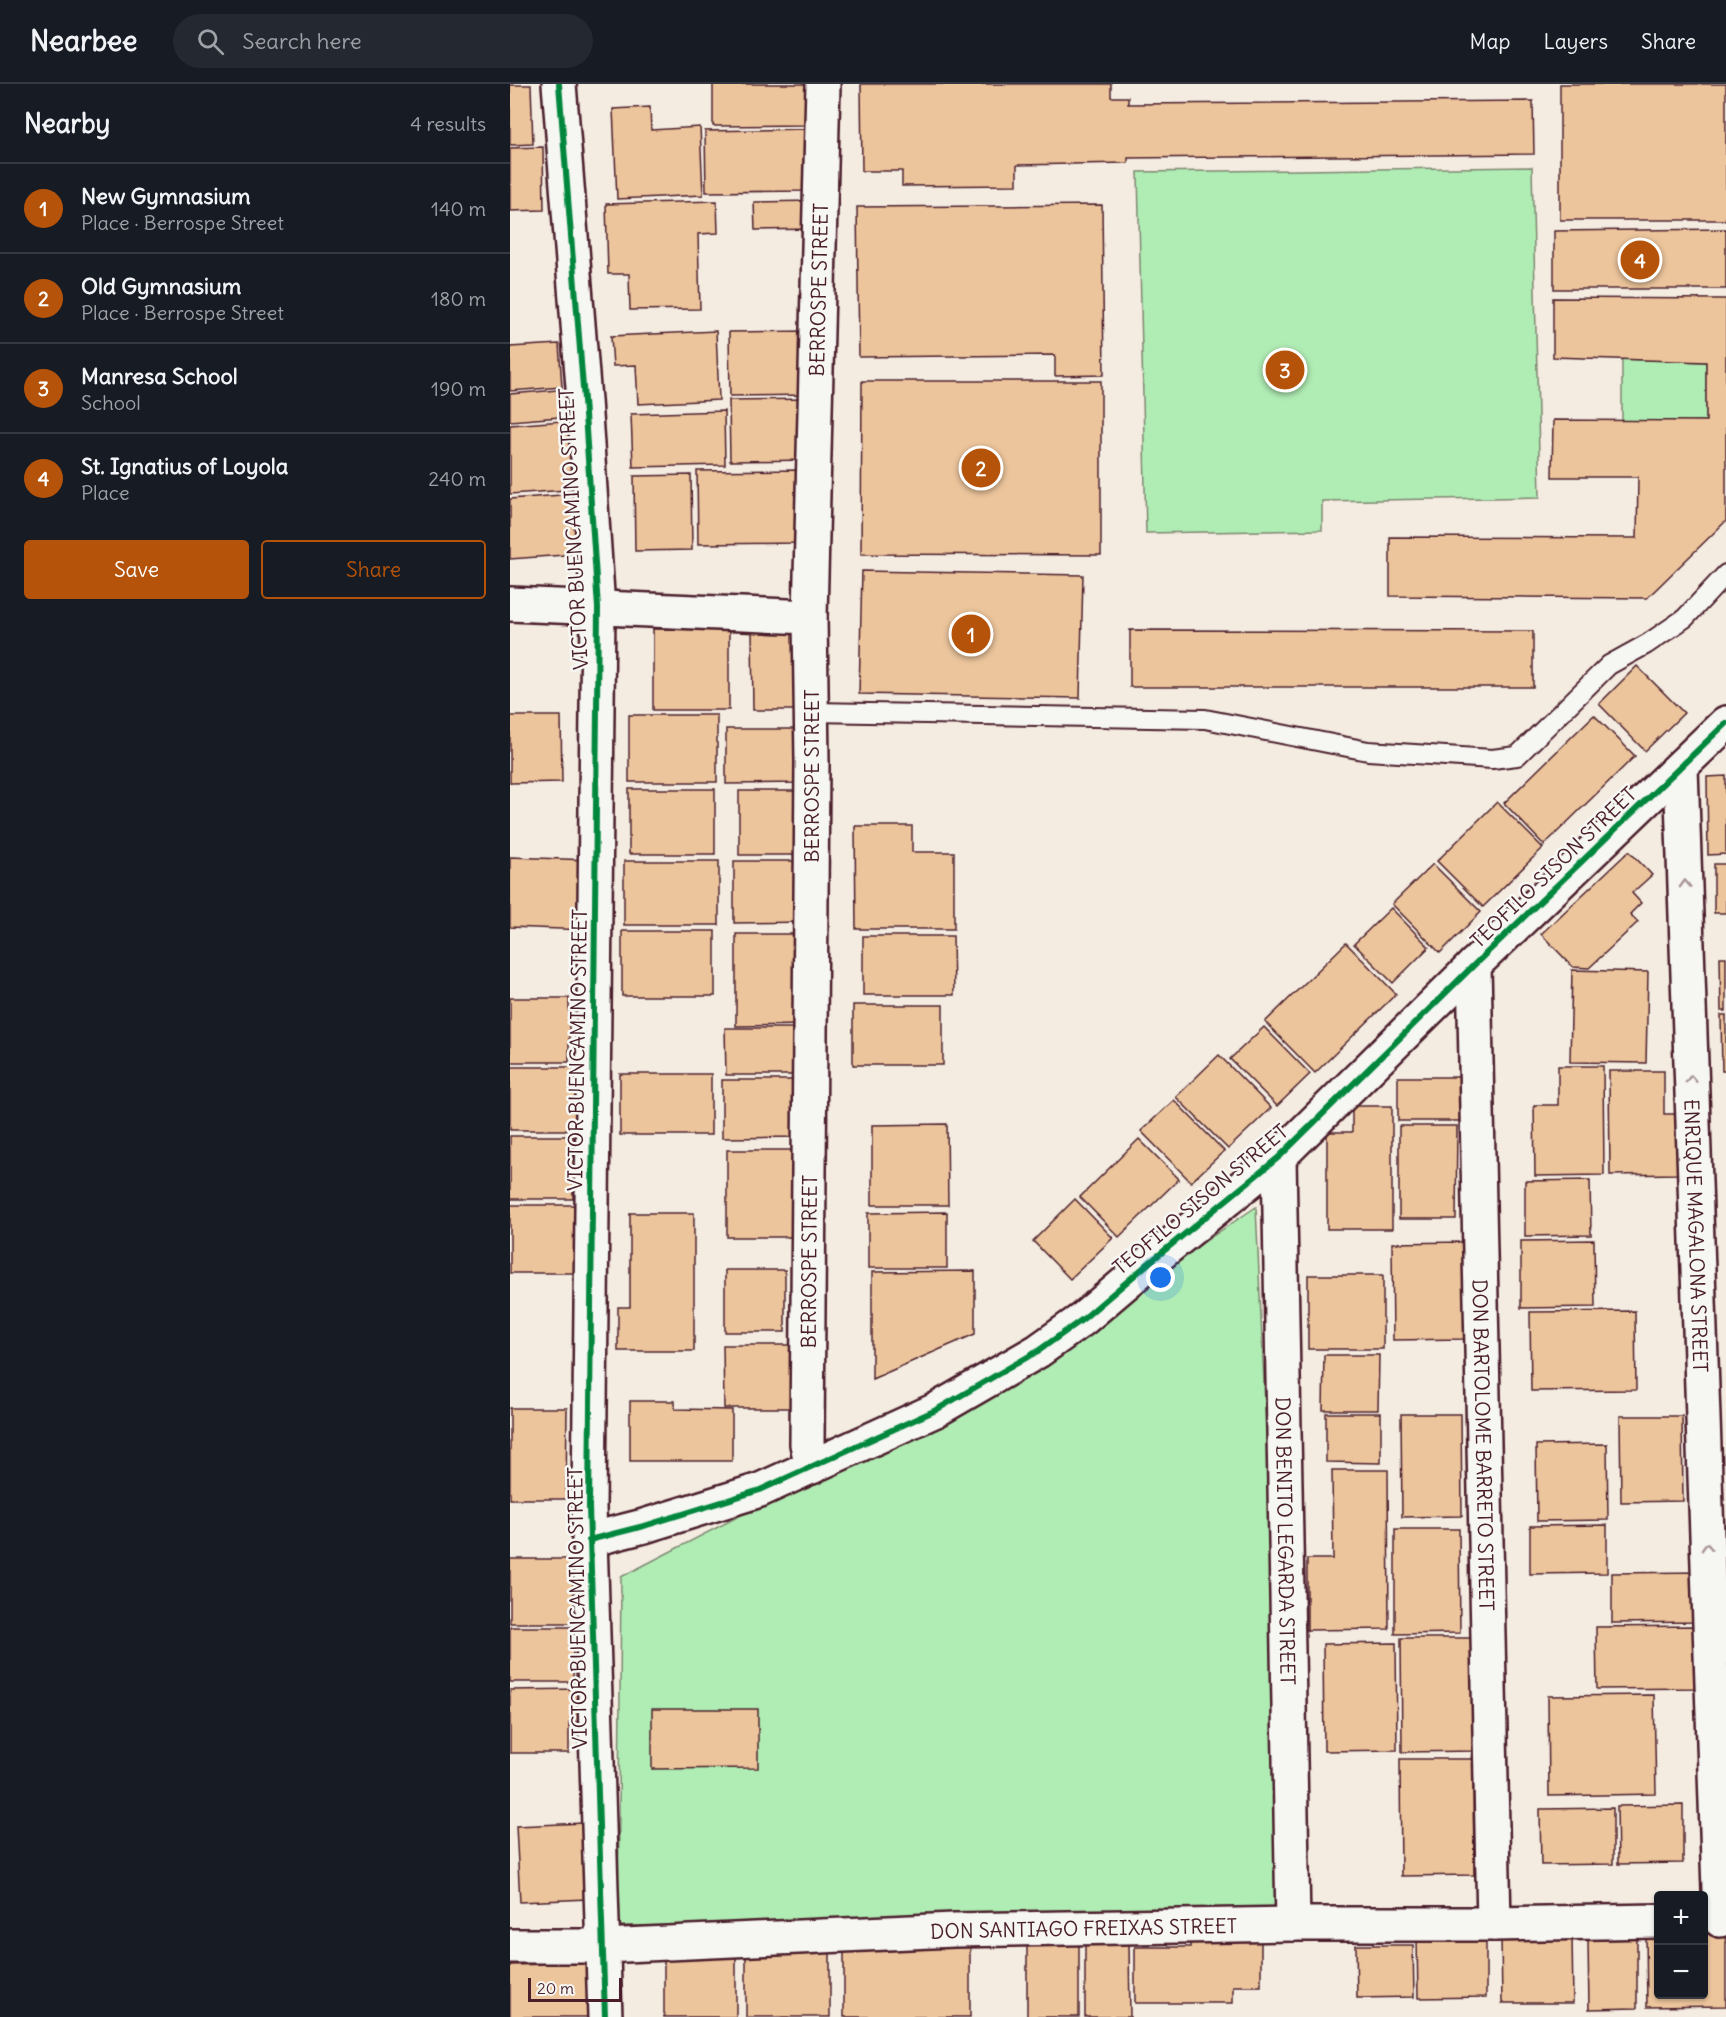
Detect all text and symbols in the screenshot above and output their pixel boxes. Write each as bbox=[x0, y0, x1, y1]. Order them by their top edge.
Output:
search box bbox=[173, 14, 593, 68]
text: Nearbee bbox=[30, 23, 137, 59]
icon: search bbox=[194, 25, 227, 58]
text: Search here bbox=[242, 27, 362, 55]
text: Map bbox=[1470, 28, 1510, 55]
text: Layers bbox=[1543, 28, 1608, 55]
text: Share bbox=[1641, 28, 1696, 55]
text: Nearby bbox=[24, 107, 110, 140]
text: 4 results bbox=[410, 111, 486, 136]
text: New Gymnasium bbox=[81, 182, 250, 210]
text: 1 bbox=[40, 196, 47, 221]
text: 140 m bbox=[431, 196, 486, 221]
street label: BERROSPE STREET bbox=[803, 203, 833, 377]
text: Place · Berrospe Street bbox=[81, 210, 284, 235]
pin: 4 bbox=[1620, 238, 1660, 282]
text: Old Gymnasium bbox=[81, 272, 241, 300]
text: 2 bbox=[38, 286, 49, 311]
text: 180 m bbox=[431, 286, 486, 311]
text: Place · Berrospe Street bbox=[81, 300, 284, 325]
pin: 3 bbox=[1266, 348, 1304, 392]
text: Manresa School bbox=[81, 362, 238, 390]
text: 3 bbox=[38, 376, 49, 401]
text: 190 m bbox=[431, 376, 486, 401]
street label: VICTOR BUENCAMINO STREET bbox=[553, 387, 593, 671]
text: School bbox=[81, 390, 141, 415]
pin: 2 bbox=[962, 446, 1000, 490]
text: St. Ignatius of Loyola bbox=[81, 452, 288, 480]
text: 4 bbox=[38, 466, 49, 491]
text: 240 m bbox=[428, 466, 486, 491]
text: Place bbox=[81, 480, 129, 505]
button: Save bbox=[24, 540, 249, 599]
button: Share bbox=[261, 540, 486, 599]
pin: 1 bbox=[952, 612, 990, 656]
street label: BERROSPE STREET bbox=[799, 689, 824, 863]
street label: TEOFILO SISON STREET bbox=[1465, 781, 1641, 953]
one-way arrow bbox=[1678, 880, 1691, 889]
street label: VICTOR BUENCAMINO STREET bbox=[562, 909, 592, 1191]
one-way arrow bbox=[1685, 1074, 1698, 1083]
street label: ENRIQUE MAGALONA STREET bbox=[1680, 1099, 1714, 1373]
street label: TEOFILO SISON STREET bbox=[1107, 1118, 1293, 1280]
street label: BERROSPE STREET bbox=[795, 1175, 821, 1348]
your location bbox=[1146, 1263, 1175, 1292]
street label: DON BARTOLOME BARRETO STREET bbox=[1468, 1279, 1500, 1611]
street label: DON BENITO LEGARDA STREET bbox=[1271, 1397, 1301, 1685]
street label: VICTOR BUENCAMINO STREET bbox=[562, 1467, 592, 1749]
one-way arrow bbox=[1701, 1542, 1713, 1551]
map controls bbox=[1654, 1891, 1708, 1999]
button: + bbox=[1654, 1891, 1708, 1945]
street label: DON SANTIAGO FREIXAS STREET bbox=[930, 1912, 1237, 1944]
button: − bbox=[1654, 1945, 1708, 1999]
scale bar bbox=[528, 1975, 622, 2002]
text: 20 m bbox=[537, 1978, 574, 1998]

